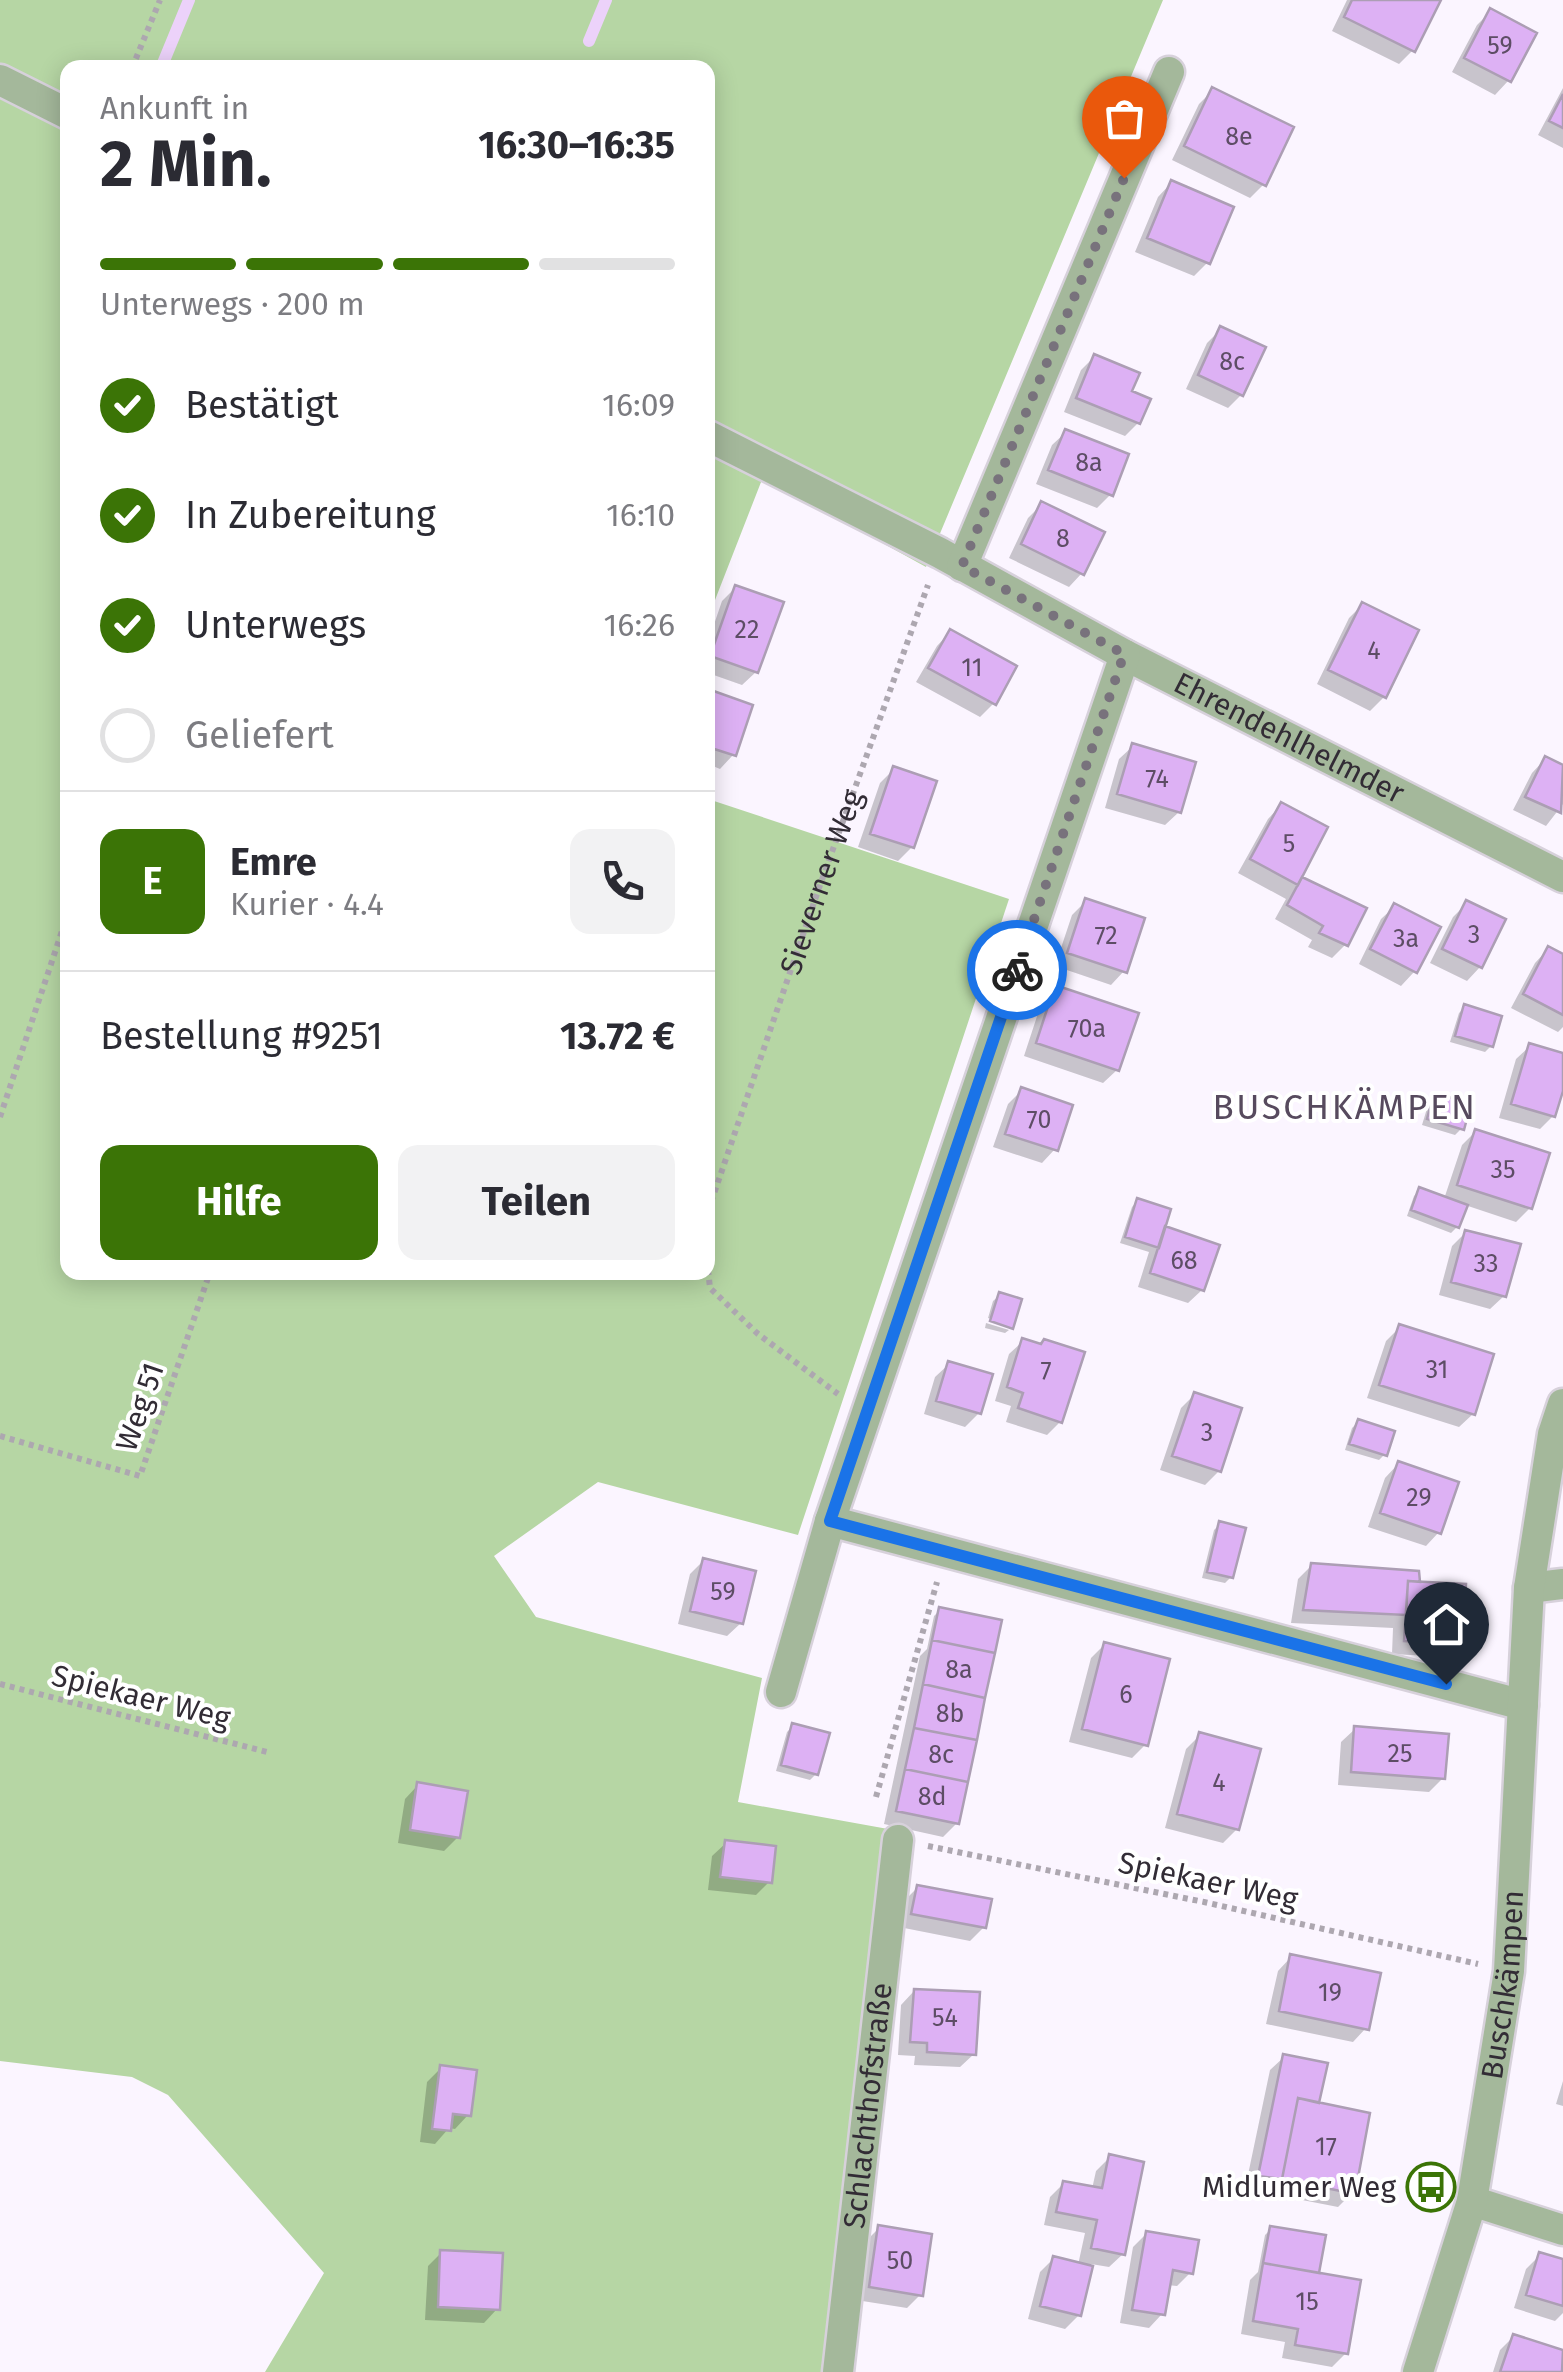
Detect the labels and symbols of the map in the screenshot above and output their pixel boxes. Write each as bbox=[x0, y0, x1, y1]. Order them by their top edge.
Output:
house number: 59 bbox=[1487, 31, 1513, 61]
pin bbox=[1082, 76, 1167, 179]
house number: 8e bbox=[1225, 122, 1253, 152]
house number: 8c bbox=[1219, 347, 1245, 377]
house number: 8a bbox=[1075, 448, 1103, 478]
house number: 8 bbox=[1056, 524, 1070, 554]
house number: 22 bbox=[735, 615, 759, 645]
house number: 4 bbox=[1367, 636, 1381, 666]
house number: 11 bbox=[961, 653, 983, 683]
street label: Ehrendehlhelmder bbox=[1168, 665, 1411, 812]
house number: 74 bbox=[1145, 764, 1169, 794]
street label: Sieverner Weg bbox=[773, 784, 871, 979]
house number: 5 bbox=[1283, 829, 1295, 859]
courier bbox=[967, 920, 1067, 1020]
house number: 3 bbox=[1468, 920, 1480, 950]
house number: 72 bbox=[1094, 921, 1118, 951]
house number: 3a bbox=[1393, 924, 1419, 954]
house number: 70a bbox=[1068, 1014, 1106, 1044]
district label: BUSCHKÄMPEN bbox=[1212, 1086, 1478, 1128]
house number: 70 bbox=[1027, 1105, 1051, 1135]
house number: 35 bbox=[1490, 1155, 1516, 1185]
house number: 68 bbox=[1170, 1246, 1198, 1276]
house number: 33 bbox=[1474, 1249, 1498, 1279]
house number: 31 bbox=[1426, 1355, 1448, 1385]
house number: 7 bbox=[1040, 1356, 1052, 1386]
street label: Weg 51 bbox=[108, 1358, 172, 1456]
house number: 3 bbox=[1201, 1418, 1213, 1448]
house number: 29 bbox=[1406, 1483, 1432, 1513]
house number: 59 bbox=[710, 1577, 736, 1607]
pin bbox=[1404, 1582, 1489, 1685]
house number: 8a bbox=[945, 1655, 973, 1685]
street label: Spiekaer Weg bbox=[48, 1657, 234, 1737]
house number: 6 bbox=[1119, 1680, 1133, 1710]
house number: 8b bbox=[936, 1699, 964, 1729]
house number: 25 bbox=[1388, 1739, 1412, 1769]
house number: 8c bbox=[928, 1740, 954, 1770]
house number: 4 bbox=[1212, 1768, 1226, 1798]
house number: 8d bbox=[918, 1782, 946, 1812]
street label: Spiekaer Weg bbox=[1115, 1844, 1301, 1918]
street label: Buschkämpen bbox=[1474, 1889, 1531, 2082]
house number: 19 bbox=[1318, 1978, 1342, 2008]
street label: Schlachthofstraße bbox=[836, 1981, 900, 2230]
house number: 54 bbox=[932, 2003, 958, 2033]
house number: 17 bbox=[1315, 2132, 1337, 2162]
bus stop icon: Midlumer Weg bbox=[1405, 2161, 1457, 2213]
place label: Midlumer Weg bbox=[1202, 2169, 1396, 2205]
house number: 50 bbox=[887, 2246, 913, 2276]
house number: 15 bbox=[1295, 2287, 1319, 2317]

